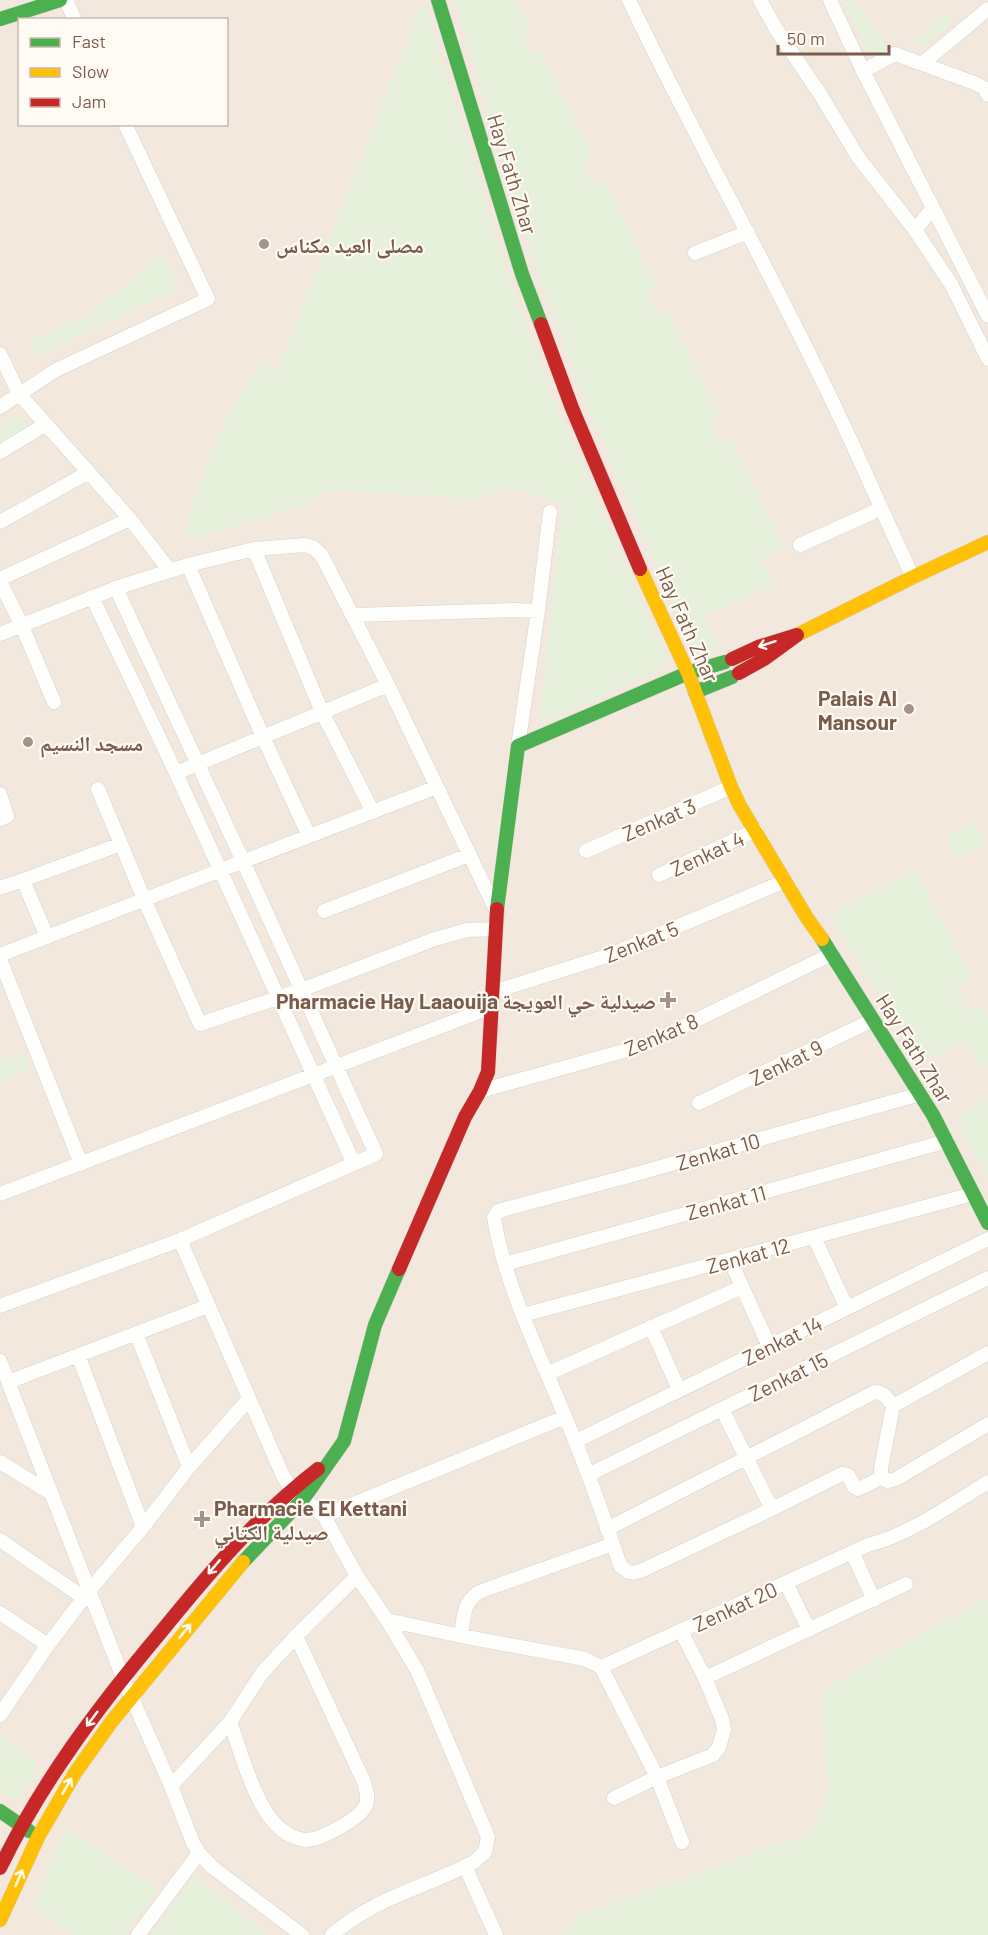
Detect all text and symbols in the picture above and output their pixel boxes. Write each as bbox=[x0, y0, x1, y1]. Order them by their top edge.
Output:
legend bbox=[18, 18, 228, 126]
scale bar bbox=[778, 18, 889, 56]
text: 50 m bbox=[787, 27, 825, 49]
text: Fast bbox=[72, 30, 106, 52]
text: Slow bbox=[72, 60, 109, 82]
text: Jam bbox=[72, 90, 106, 112]
street label: Hay Fath Zhar bbox=[483, 111, 543, 238]
place label: مصلى العيد مكناس bbox=[276, 232, 424, 259]
marker: مصلى العيد مكناس bbox=[257, 237, 271, 251]
street label: Hay Fath Zhar bbox=[651, 562, 725, 686]
one-way arrow bbox=[758, 639, 777, 650]
place label: Palais Al Mansour bbox=[818, 685, 897, 734]
marker: Palais Al Mansour bbox=[902, 702, 916, 716]
place label: مسجد النسيم bbox=[40, 730, 143, 758]
marker: مسجد النسيم bbox=[21, 735, 35, 749]
street label: Zenkat 3 bbox=[618, 792, 700, 846]
street label: Zenkat 4 bbox=[666, 825, 748, 881]
street label: Zenkat 5 bbox=[600, 915, 682, 967]
place label: Pharmacie Hay Laaouija صيدلية حي العويجة bbox=[276, 988, 656, 1018]
street label: Hay Fath Zhar bbox=[871, 989, 959, 1108]
marker: Pharmacie Hay Laaouija صيدلية حي العويجة bbox=[661, 993, 675, 1007]
street label: Zenkat 8 bbox=[620, 1007, 702, 1061]
street label: Zenkat 9 bbox=[746, 1034, 826, 1090]
street label: Zenkat 10 bbox=[673, 1127, 763, 1175]
street label: Zenkat 11 bbox=[683, 1179, 769, 1225]
street label: Zenkat 12 bbox=[703, 1232, 793, 1278]
street label: Zenkat 14 bbox=[738, 1310, 826, 1370]
street label: Zenkat 15 bbox=[744, 1346, 832, 1406]
place label: Pharmacie El Kettani صيدلية الكتاني bbox=[214, 1495, 407, 1549]
marker: Pharmacie El Kettani صيدلية الكتاني bbox=[195, 1512, 209, 1526]
one-way arrow bbox=[207, 1559, 221, 1574]
street label: Zenkat 20 bbox=[689, 1576, 781, 1636]
one-way arrow bbox=[179, 1623, 192, 1639]
one-way arrow bbox=[86, 1711, 99, 1727]
one-way arrow bbox=[62, 1778, 74, 1795]
one-way arrow bbox=[13, 1870, 25, 1888]

